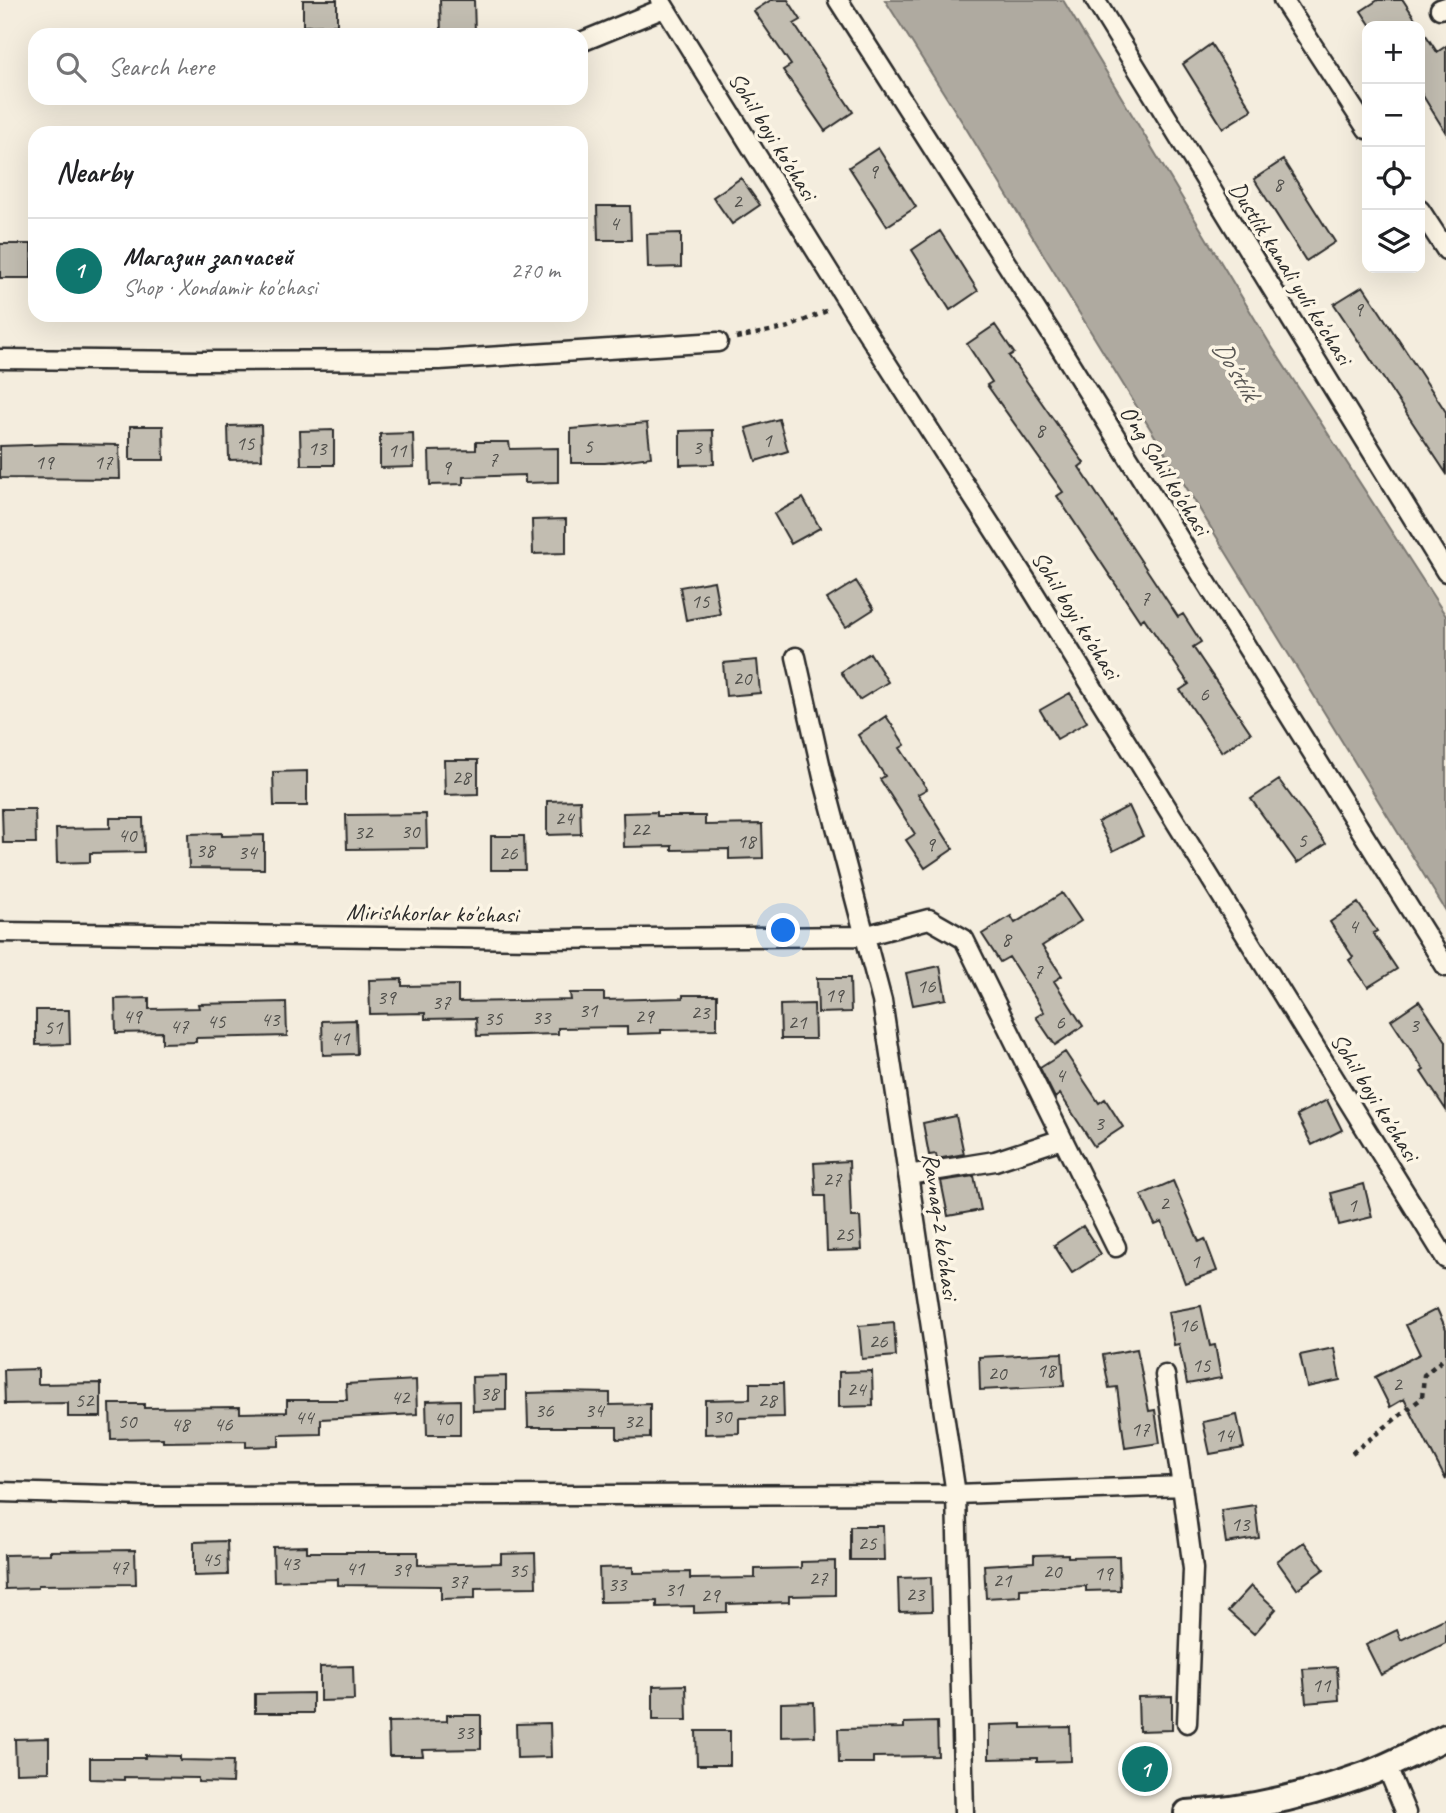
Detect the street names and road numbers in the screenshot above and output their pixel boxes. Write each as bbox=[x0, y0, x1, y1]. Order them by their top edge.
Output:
street label: Sohil boyi ko'chasi bbox=[722, 66, 826, 208]
street label: Dustlik kanali yuli ko'chasi bbox=[1223, 176, 1361, 372]
street label: O'ng Sohil ko'chasi bbox=[1113, 399, 1218, 543]
street label: Sohil boyi ko'chasi bbox=[1025, 545, 1129, 687]
street label: Mirishkorlar ko'chasi bbox=[346, 897, 521, 930]
street label: Sohil boyi ko'chasi bbox=[1324, 1027, 1428, 1169]
street label: Ravnaq-2 ko'chasi bbox=[916, 1151, 966, 1304]

